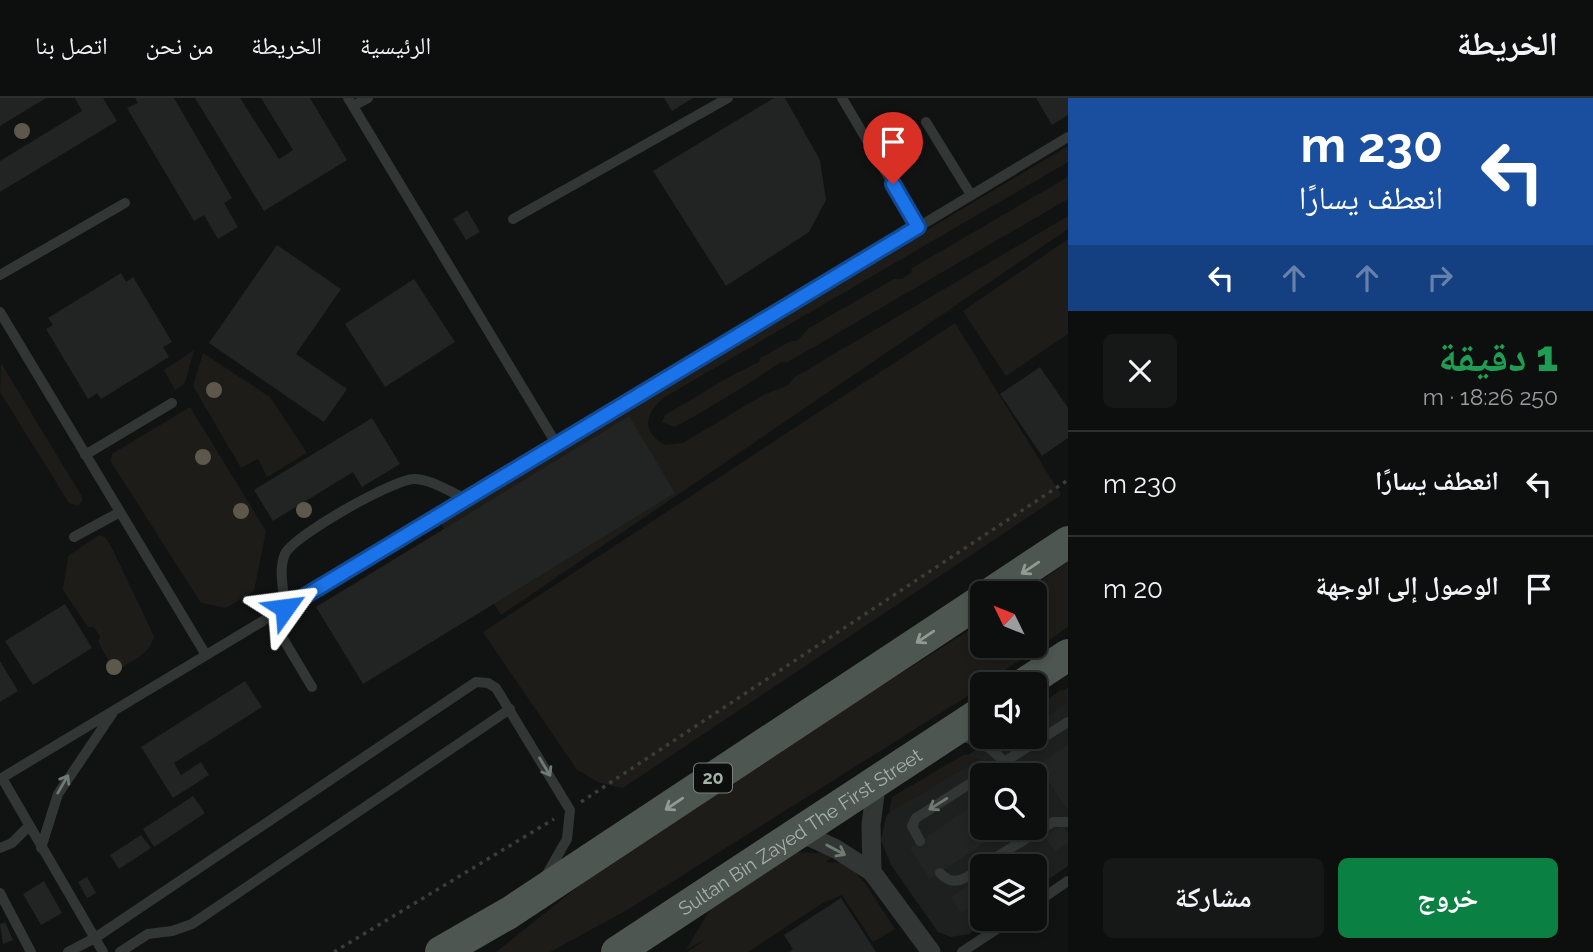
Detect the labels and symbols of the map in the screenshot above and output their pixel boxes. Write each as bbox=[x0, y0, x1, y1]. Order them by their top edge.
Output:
pin bbox=[863, 112, 923, 184]
one-way arrow bbox=[1020, 561, 1040, 575]
position arrow bbox=[248, 571, 322, 645]
north arrow bbox=[970, 581, 1046, 658]
one-way arrow bbox=[916, 630, 935, 645]
street label: Sultan Bin Zayed The First Street bbox=[674, 743, 926, 920]
one-way arrow bbox=[538, 757, 552, 777]
road number: 20 bbox=[694, 764, 732, 792]
one-way arrow bbox=[57, 775, 71, 795]
one-way arrow bbox=[665, 797, 684, 811]
one-way arrow bbox=[929, 797, 948, 812]
one-way arrow bbox=[825, 843, 846, 857]

